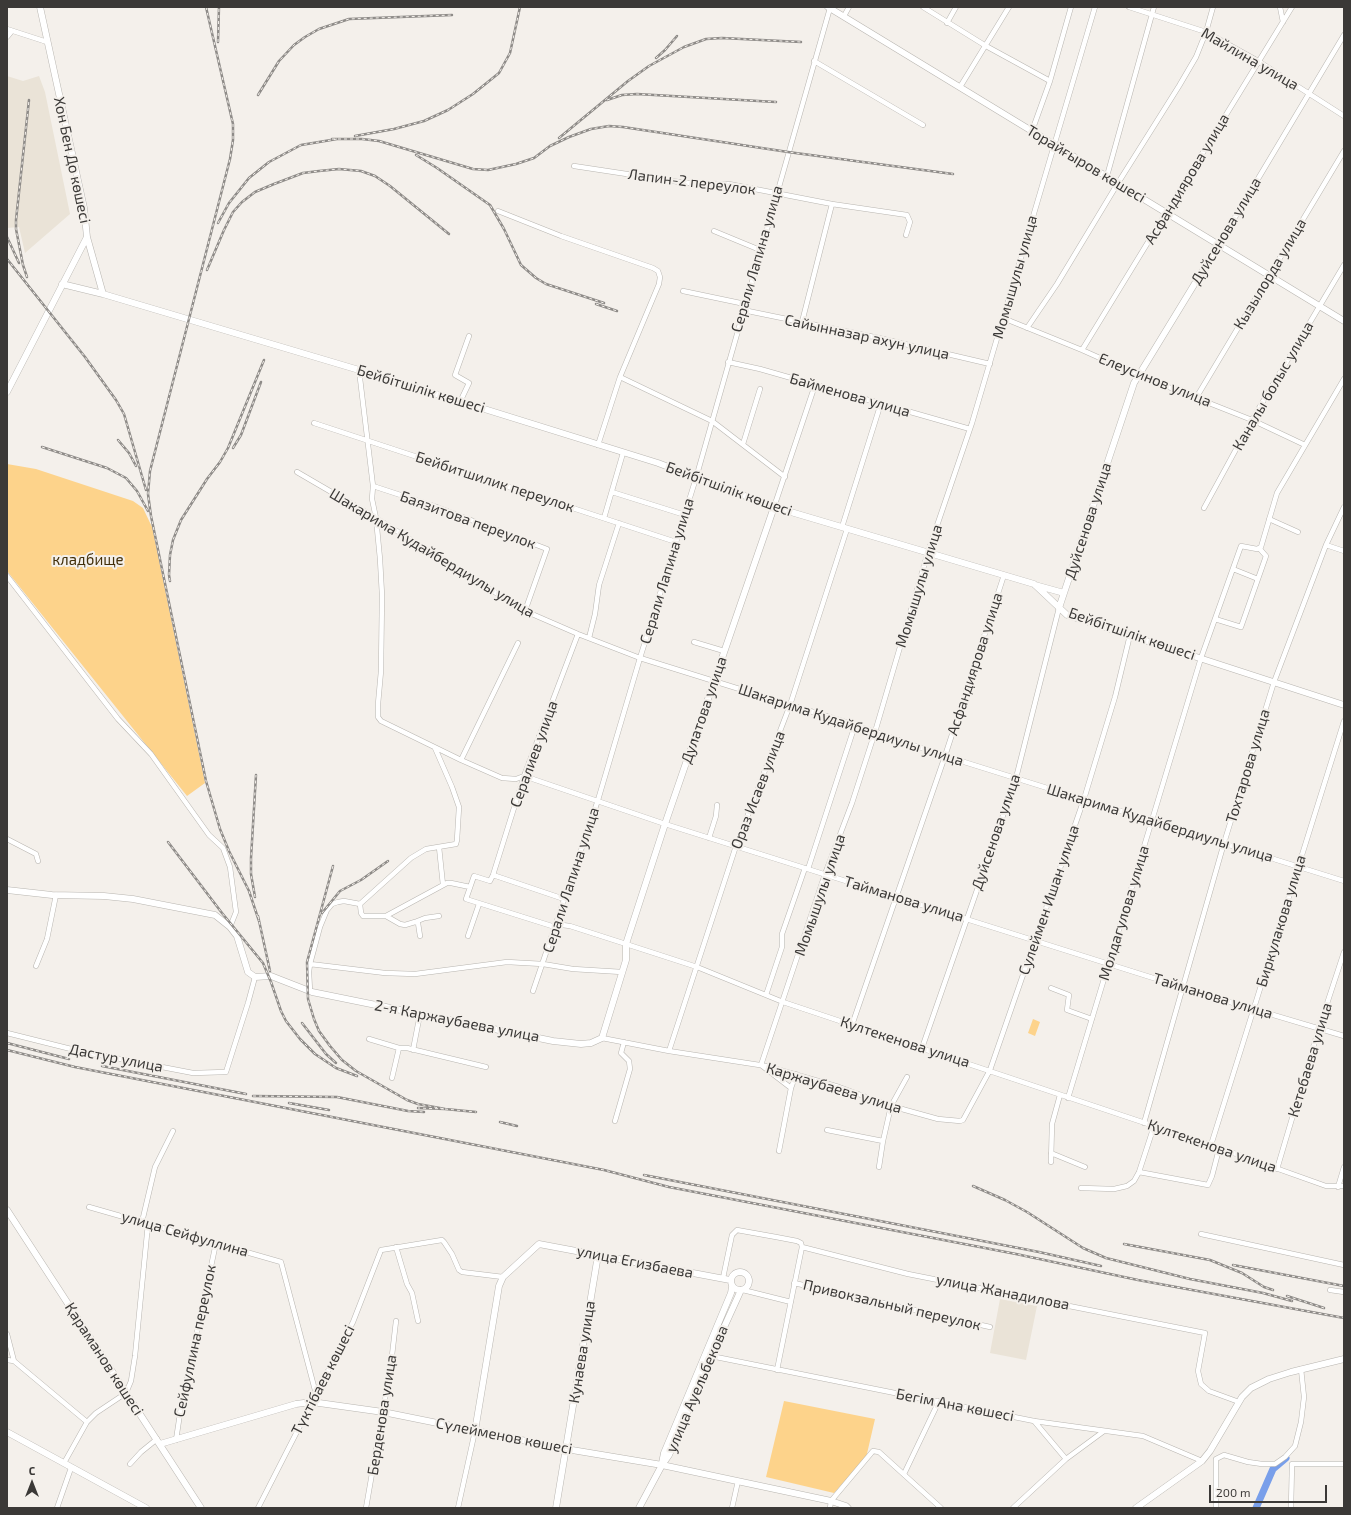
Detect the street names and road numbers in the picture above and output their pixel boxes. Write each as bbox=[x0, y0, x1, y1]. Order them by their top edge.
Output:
street label: Майлина улица bbox=[1198, 24, 1302, 94]
street label: Хон Бен До көшесі bbox=[50, 95, 94, 225]
street label: Асфандиярова улица bbox=[1141, 110, 1233, 248]
street label: Торайғыров көшесі bbox=[1023, 121, 1149, 207]
street label: Лапин-2 переулок bbox=[627, 165, 757, 199]
street label: Дуйсенова улица bbox=[1187, 174, 1265, 288]
street label: Серали Лапина улица bbox=[727, 184, 787, 334]
street label: Момышулы улица bbox=[989, 213, 1041, 341]
street label: Кызылорда улица bbox=[1230, 215, 1310, 333]
street label: Сайынназар ахун улица bbox=[783, 311, 951, 363]
street label: Каналы болыс улица bbox=[1229, 318, 1317, 454]
street label: Елеусинов улица bbox=[1096, 349, 1214, 411]
street label: Бейбітшілік көшесі bbox=[355, 361, 487, 417]
street label: Байменова улица bbox=[788, 369, 912, 421]
street label: Бейбитшилик переулок bbox=[413, 448, 577, 516]
street label: Бейбітшілік көшесі bbox=[663, 458, 795, 520]
street label: Дуйсенова улица bbox=[1061, 460, 1115, 582]
street label: Шакарима Кудайбердиулы улица bbox=[326, 485, 538, 621]
street label: Баязитова переулок bbox=[398, 487, 538, 553]
street label: Серали Лапина улица bbox=[636, 496, 698, 646]
street label: Момышулы улица bbox=[892, 522, 946, 650]
street label: Асфандиярова улица bbox=[943, 590, 1007, 738]
street label: Бейбітшілік көшесі bbox=[1066, 604, 1198, 664]
street label: Дулатова улица bbox=[677, 654, 731, 766]
street label: Шакарима Кудайбердиулы улица bbox=[736, 680, 966, 770]
street label: Сералиев улица bbox=[506, 698, 562, 810]
street label: Тохтарова улица bbox=[1222, 707, 1274, 825]
street label: Ораз Исаев улица bbox=[727, 728, 789, 852]
street label: Дуйсенова улица bbox=[968, 772, 1024, 892]
street label: Шакарима Кудайбердиулы улица bbox=[1045, 780, 1275, 866]
street label: Серали Лапина улица bbox=[539, 805, 603, 955]
street label: Сулеймен Ишан улица bbox=[1015, 823, 1083, 977]
street label: Момышулы улица bbox=[791, 832, 849, 958]
street label: Молдагулова улица bbox=[1095, 843, 1153, 983]
street label: Биркулакова улица bbox=[1252, 853, 1310, 989]
street label: Тайманова улица bbox=[842, 872, 966, 926]
street label: Тайманова улица bbox=[1151, 969, 1275, 1023]
street label: 2-я Каржаубаева улица bbox=[373, 996, 541, 1046]
street label: Кетебаева улица bbox=[1284, 1001, 1336, 1119]
street label: Култекенова улица bbox=[838, 1013, 972, 1071]
street label: Дастур улица bbox=[67, 1040, 165, 1076]
street label: Каржаубаева улица bbox=[764, 1059, 904, 1117]
street label: Култекенова улица bbox=[1145, 1115, 1279, 1177]
street label: улица Сейфуллина bbox=[119, 1207, 251, 1261]
street label: улица Егизбаева bbox=[575, 1242, 695, 1282]
street label: Сейфуллина переулок bbox=[170, 1263, 220, 1419]
street label: улица Жанадилова bbox=[935, 1270, 1071, 1314]
street label: Привокзальный переулок bbox=[801, 1276, 983, 1334]
street label: Қараманов көшесі bbox=[61, 1299, 147, 1419]
street label: Кунаева улица bbox=[565, 1299, 599, 1405]
street label: Түктібаев көшесі bbox=[287, 1322, 359, 1438]
street label: улица Ауельбекова bbox=[662, 1323, 732, 1455]
street label: Берденова улица bbox=[364, 1353, 400, 1477]
street label: Бегім Ана көшесі bbox=[894, 1385, 1016, 1425]
street label: Сүлейменов көшесі bbox=[434, 1414, 574, 1458]

